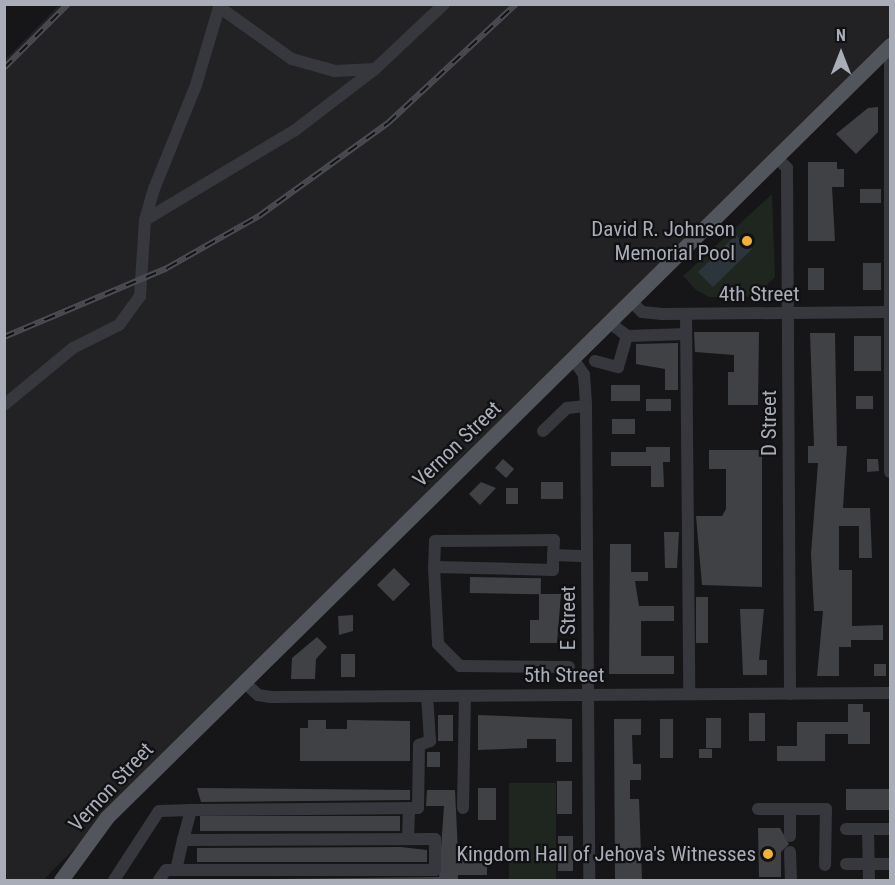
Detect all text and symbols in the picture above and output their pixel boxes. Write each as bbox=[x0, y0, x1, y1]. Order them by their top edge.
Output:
north arrow bbox=[811, 24, 871, 84]
text: N bbox=[836, 26, 846, 45]
place label: David R. Johnson Memorial Pool bbox=[591, 216, 735, 266]
marker: David R. Johnson Memorial Pool bbox=[740, 234, 754, 248]
street label: 4th Street bbox=[719, 281, 799, 307]
street label: D Street bbox=[756, 390, 782, 456]
street label: Vernon Street bbox=[408, 396, 506, 492]
street label: E Street bbox=[555, 586, 581, 650]
street label: 5th Street bbox=[524, 662, 604, 688]
street label: Vernon Street bbox=[63, 737, 159, 837]
place label: Kingdom Hall of Jehova's Witnesses bbox=[456, 841, 756, 867]
marker: Kingdom Hall of Jehova's Witnesses bbox=[761, 847, 775, 861]

